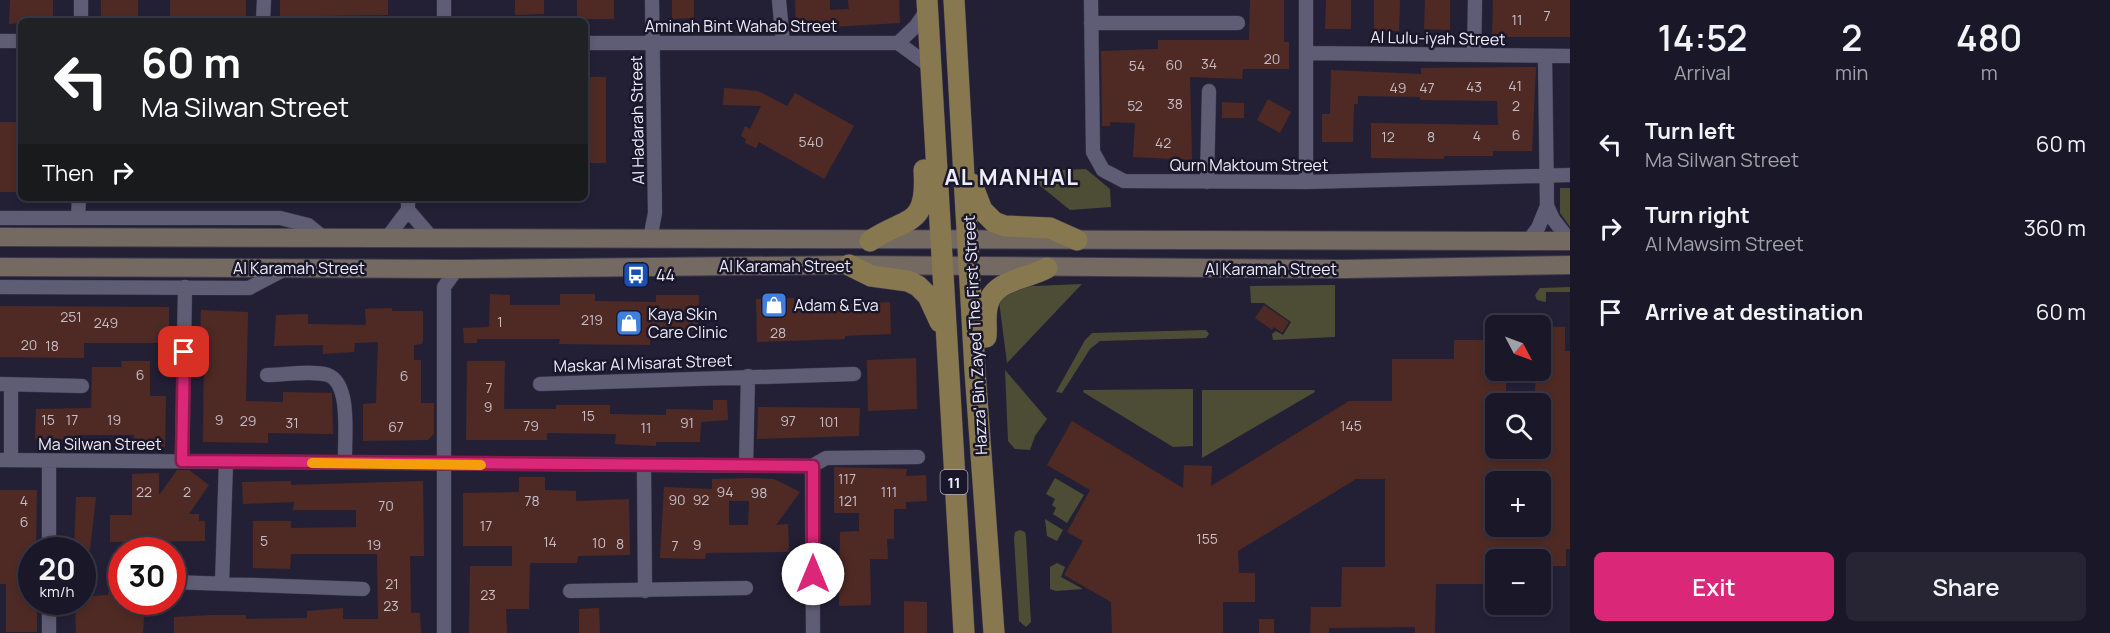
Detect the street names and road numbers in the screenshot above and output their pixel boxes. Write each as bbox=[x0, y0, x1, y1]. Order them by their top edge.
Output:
street label: Aminah Bint Wahab Street bbox=[645, 15, 837, 37]
street label: Al Lulu-iyah Street bbox=[1370, 26, 1506, 50]
street label: Al Hadarah Street bbox=[625, 55, 649, 185]
street label: Qurn Maktoum Street bbox=[1170, 154, 1328, 176]
street label: Hazza' Bin Zayed The First Street bbox=[958, 215, 992, 455]
street label: Al Karamah Street bbox=[719, 255, 851, 277]
street label: Al Karamah Street bbox=[233, 257, 365, 279]
street label: Al Karamah Street bbox=[1205, 258, 1337, 280]
street label: Maskar Al Misarat Street bbox=[553, 349, 733, 377]
street label: Ma Silwan Street bbox=[38, 433, 162, 455]
road number: 11 bbox=[940, 470, 968, 494]

